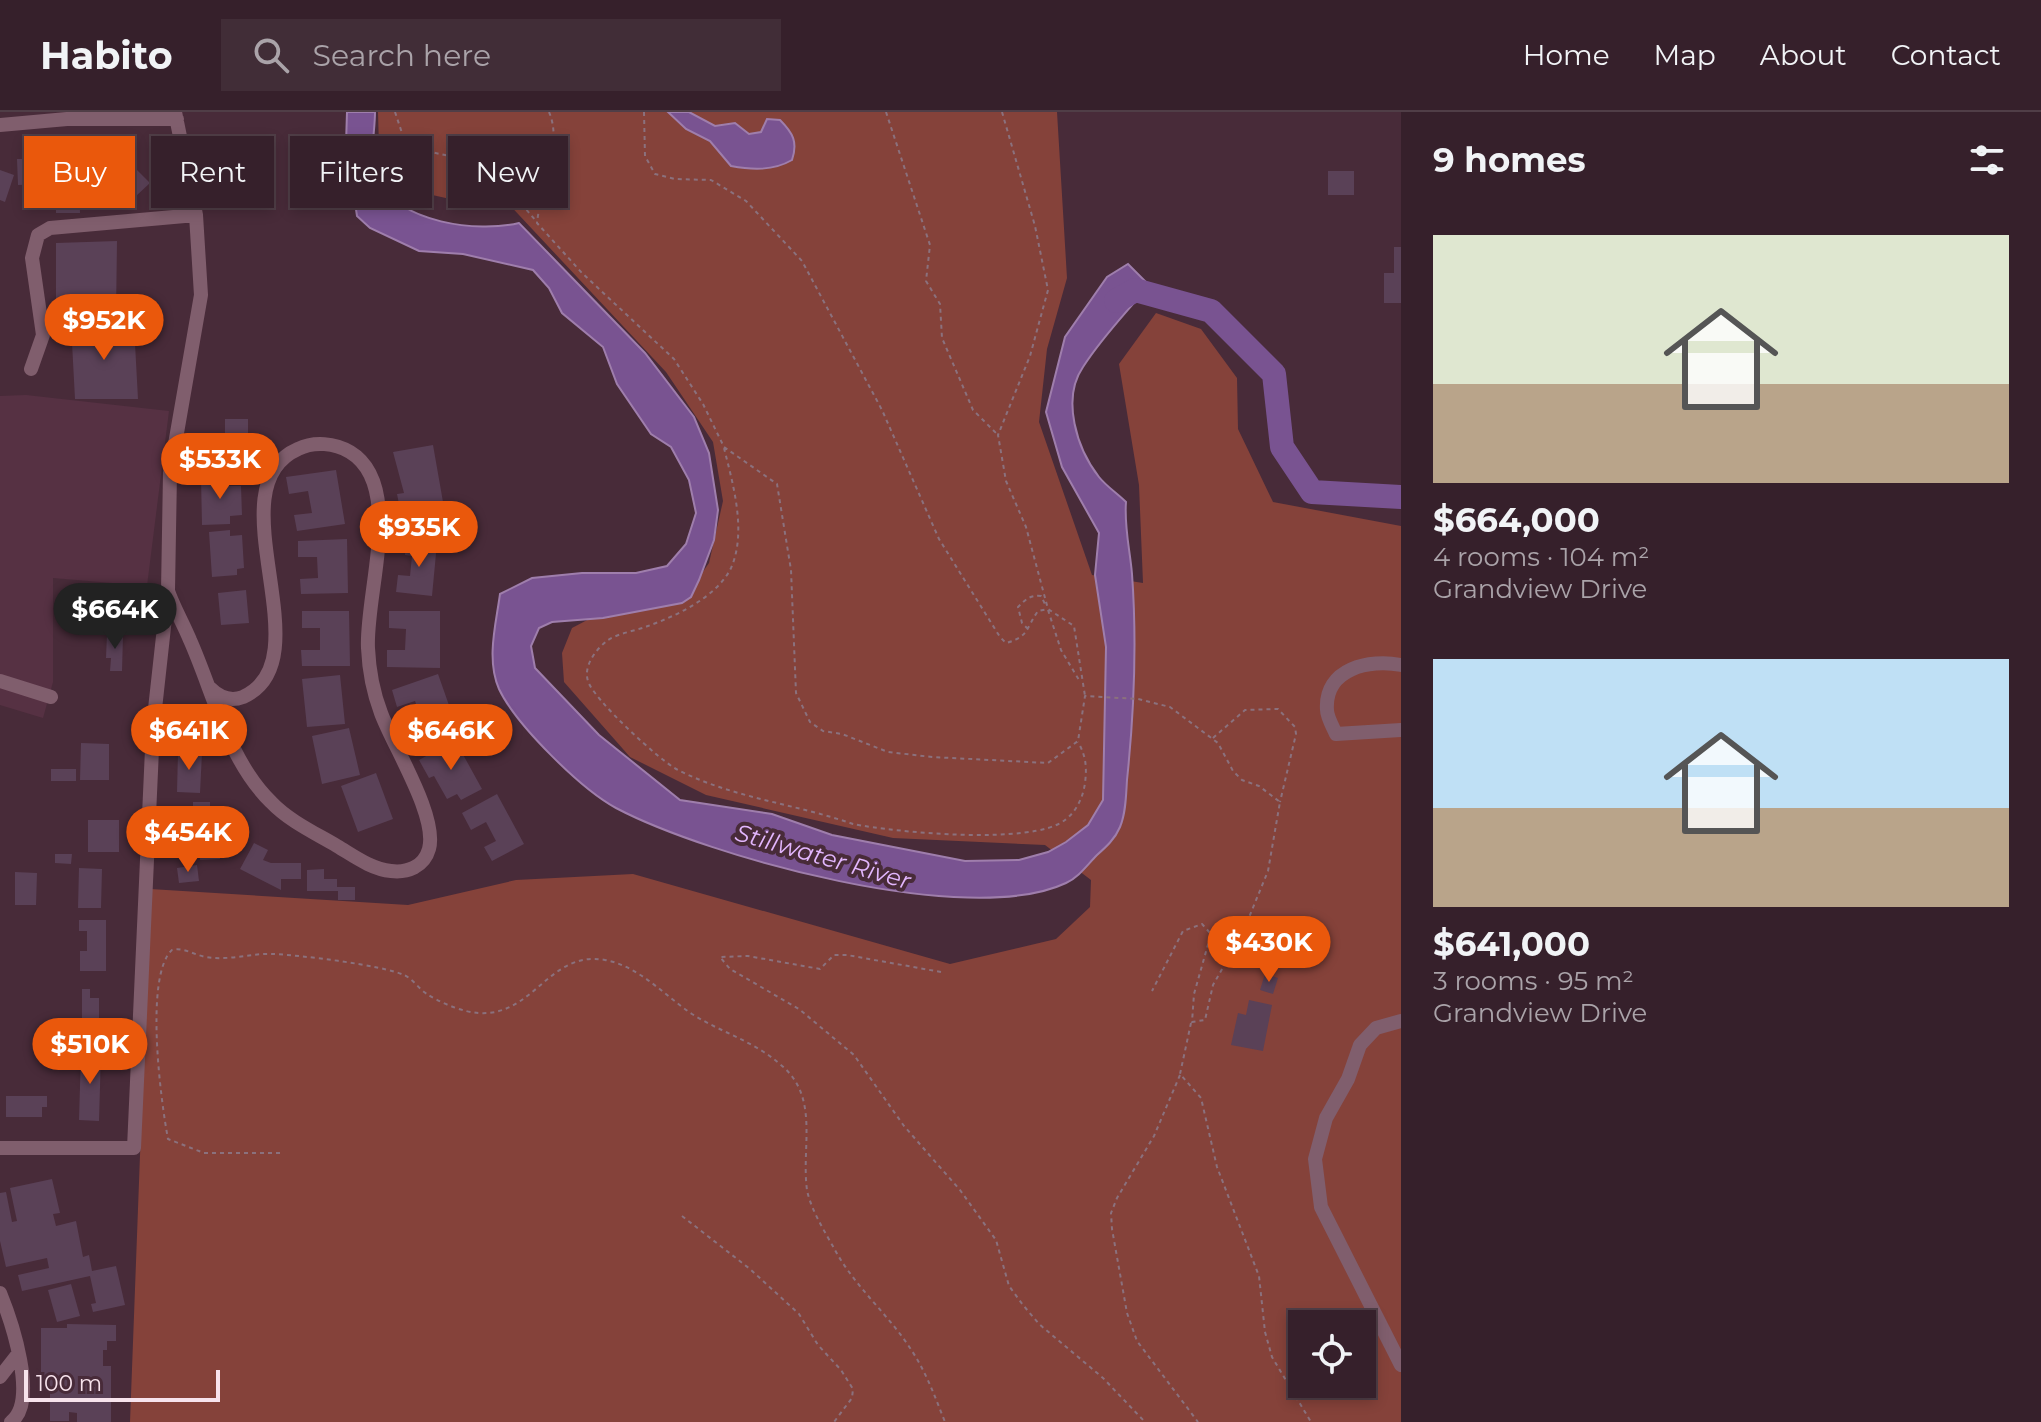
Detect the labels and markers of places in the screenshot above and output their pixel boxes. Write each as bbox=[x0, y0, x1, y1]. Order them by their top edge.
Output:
pin: $952K bbox=[48, 294, 160, 362]
pin: $533K bbox=[164, 433, 276, 501]
pin: $935K bbox=[363, 501, 475, 569]
pin: $664K bbox=[59, 583, 171, 651]
pin: $641K bbox=[133, 704, 245, 772]
pin: $646K bbox=[395, 704, 507, 772]
pin: $454K bbox=[132, 806, 244, 874]
pin: $430K bbox=[1213, 916, 1325, 984]
pin: $510K bbox=[34, 1018, 146, 1086]

